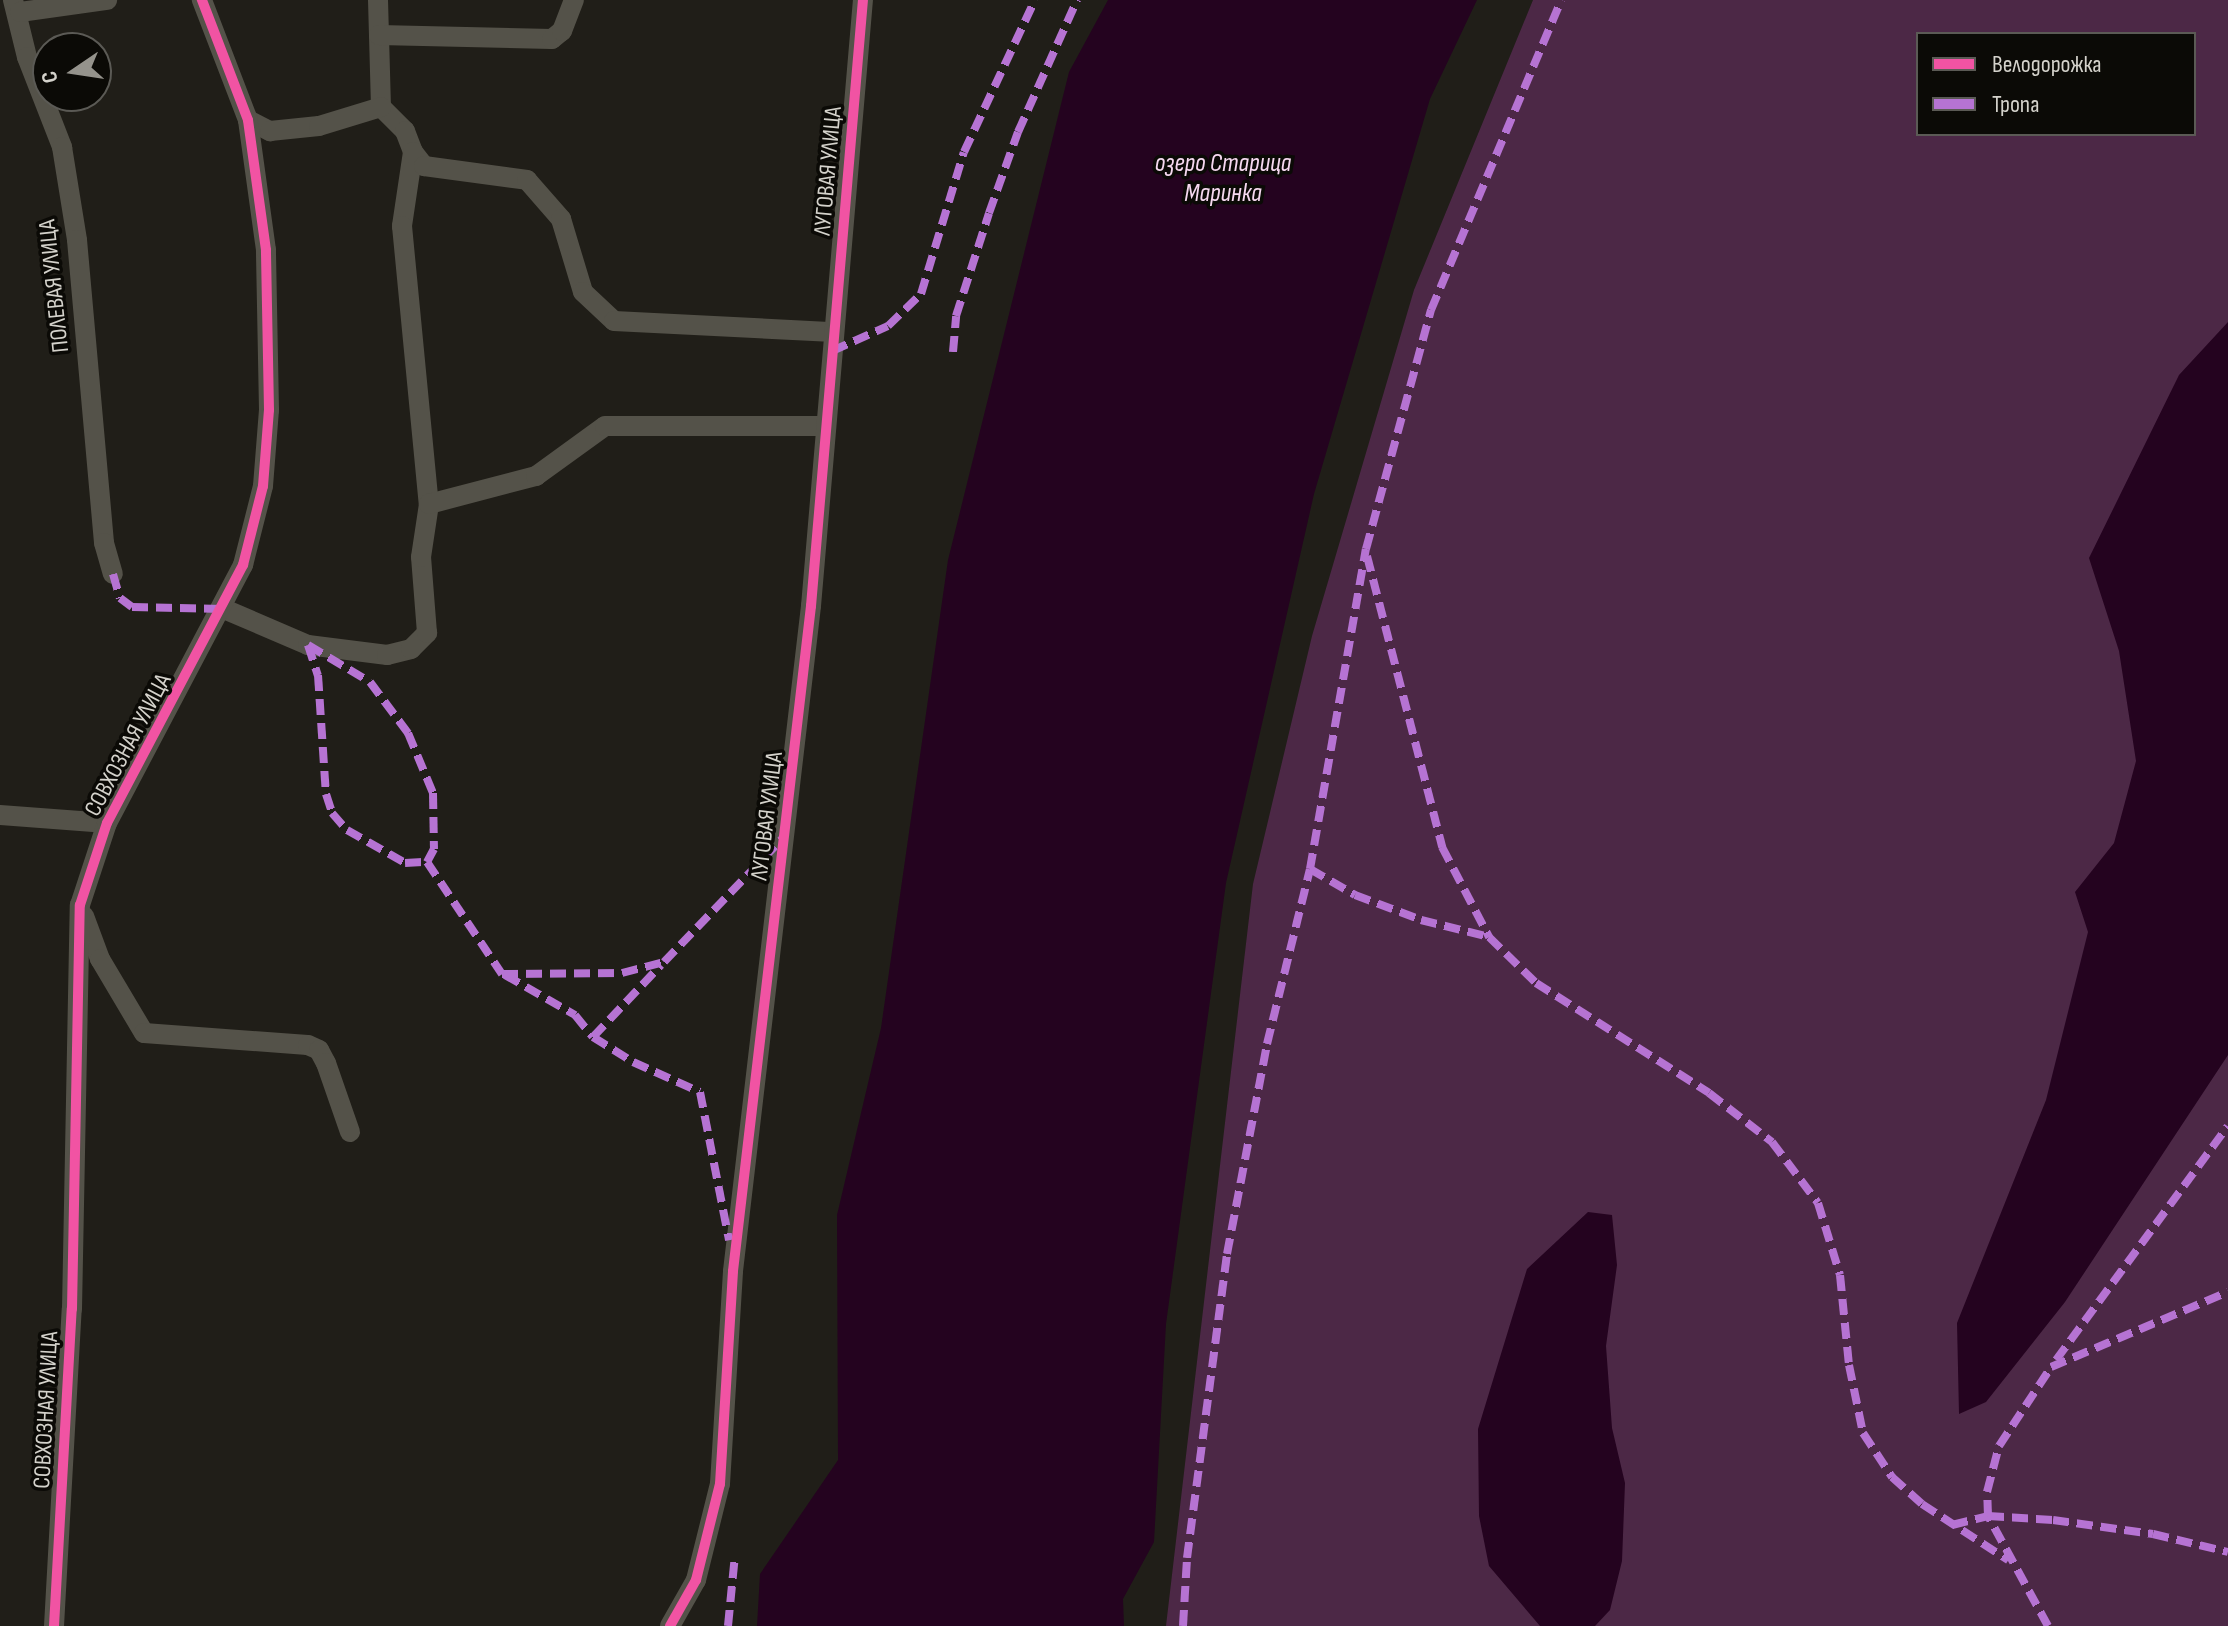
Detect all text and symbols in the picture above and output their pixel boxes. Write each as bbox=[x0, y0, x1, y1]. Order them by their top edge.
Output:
north arrow bbox=[32, 32, 112, 112]
legend bbox=[1916, 32, 2196, 136]
text: Велодорожка bbox=[1992, 50, 2102, 79]
text: С bbox=[36, 69, 65, 86]
text: Тропа bbox=[1992, 90, 2039, 119]
street label: ЛУГОВАЯ УЛИЦА bbox=[808, 105, 848, 237]
water label: озеро Старица Маринка bbox=[1155, 148, 1291, 210]
street label: ПОЛЕВАЯ УЛИЦА bbox=[33, 218, 75, 354]
street label: СОВХОЗНАЯ УЛИЦА bbox=[78, 669, 178, 821]
street label: ЛУГОВАЯ УЛИЦА bbox=[745, 750, 789, 882]
street label: СОВХОЗНАЯ УЛИЦА bbox=[28, 1331, 64, 1489]

